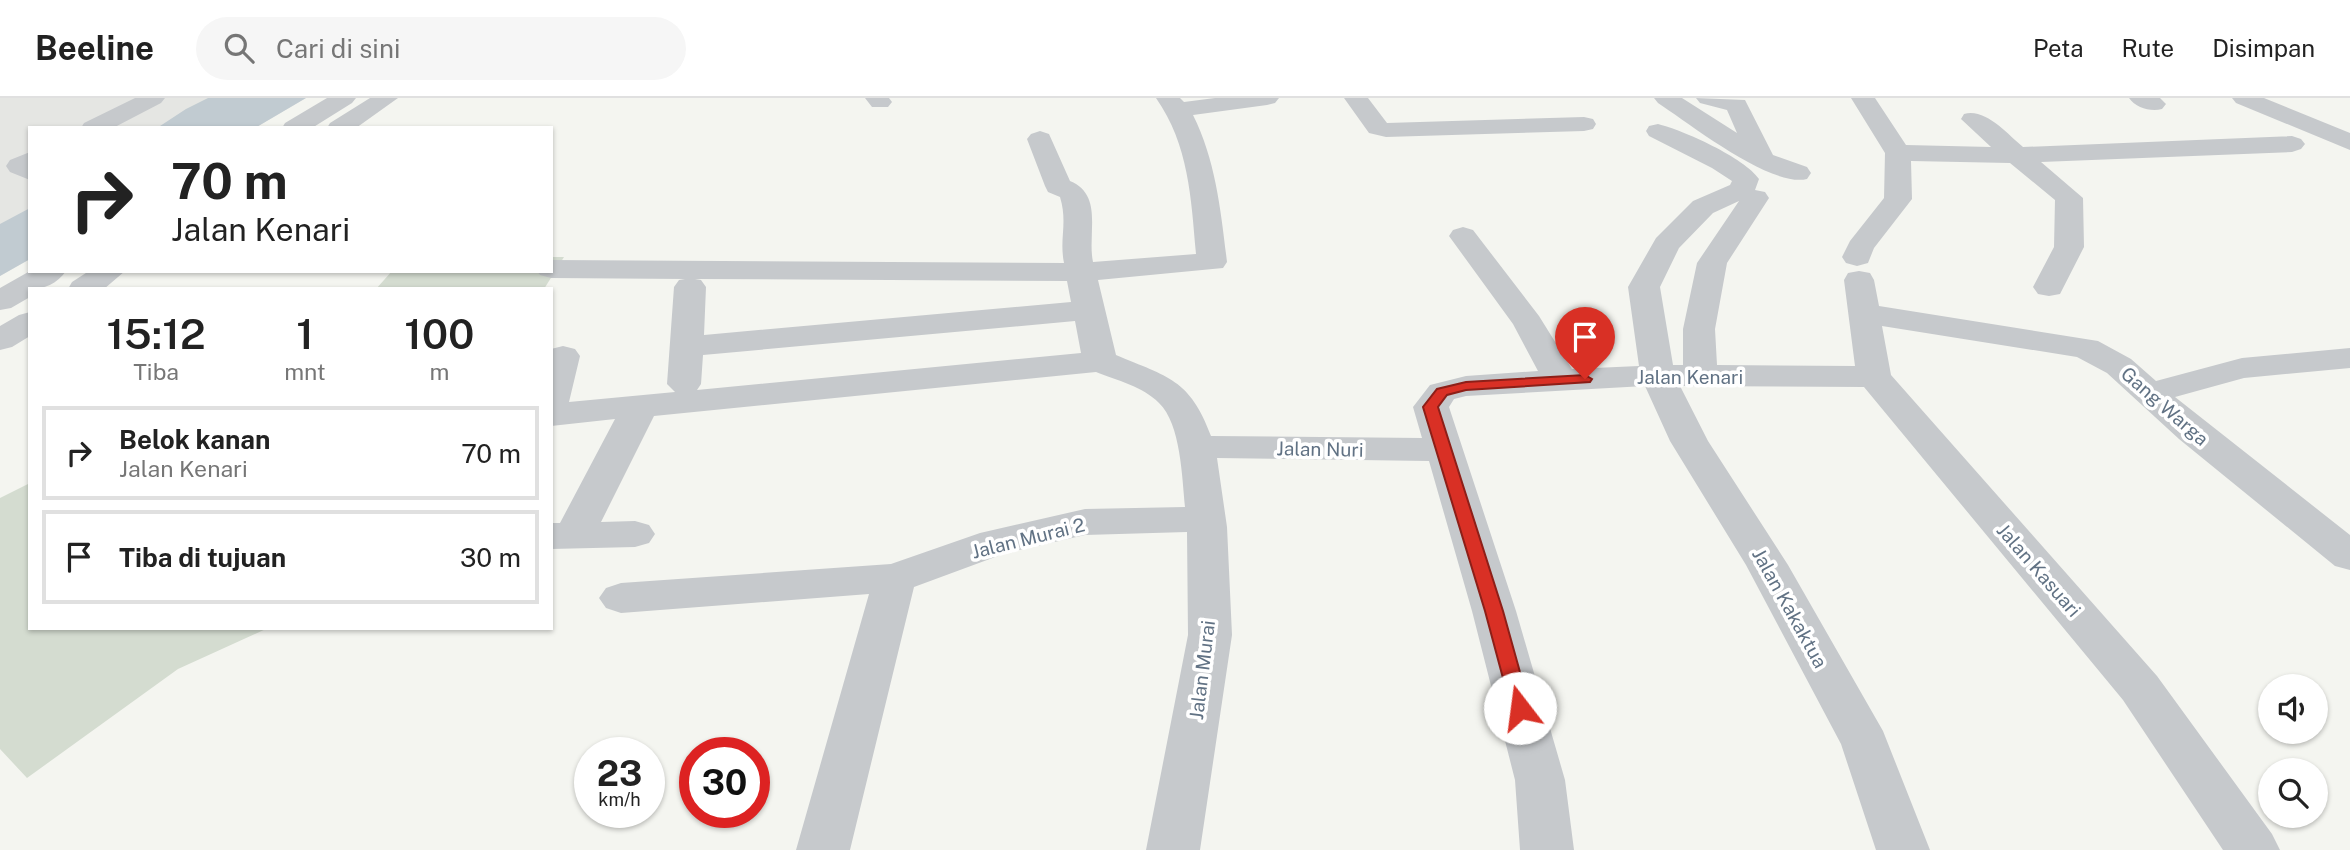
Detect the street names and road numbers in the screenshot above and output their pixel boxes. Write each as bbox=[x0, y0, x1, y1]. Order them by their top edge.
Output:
street label: Gang Warga bbox=[2117, 362, 2213, 450]
street label: Jalan Kenari bbox=[1637, 366, 1743, 388]
street label: Jalan Nuri bbox=[1276, 437, 1364, 461]
street label: Jalan Murai 2 bbox=[969, 513, 1087, 563]
street label: Jalan Kasuari bbox=[1993, 519, 2085, 621]
street label: Jalan Kakaktua bbox=[1748, 544, 1832, 672]
street label: Jalan Murai bbox=[1185, 619, 1219, 721]

